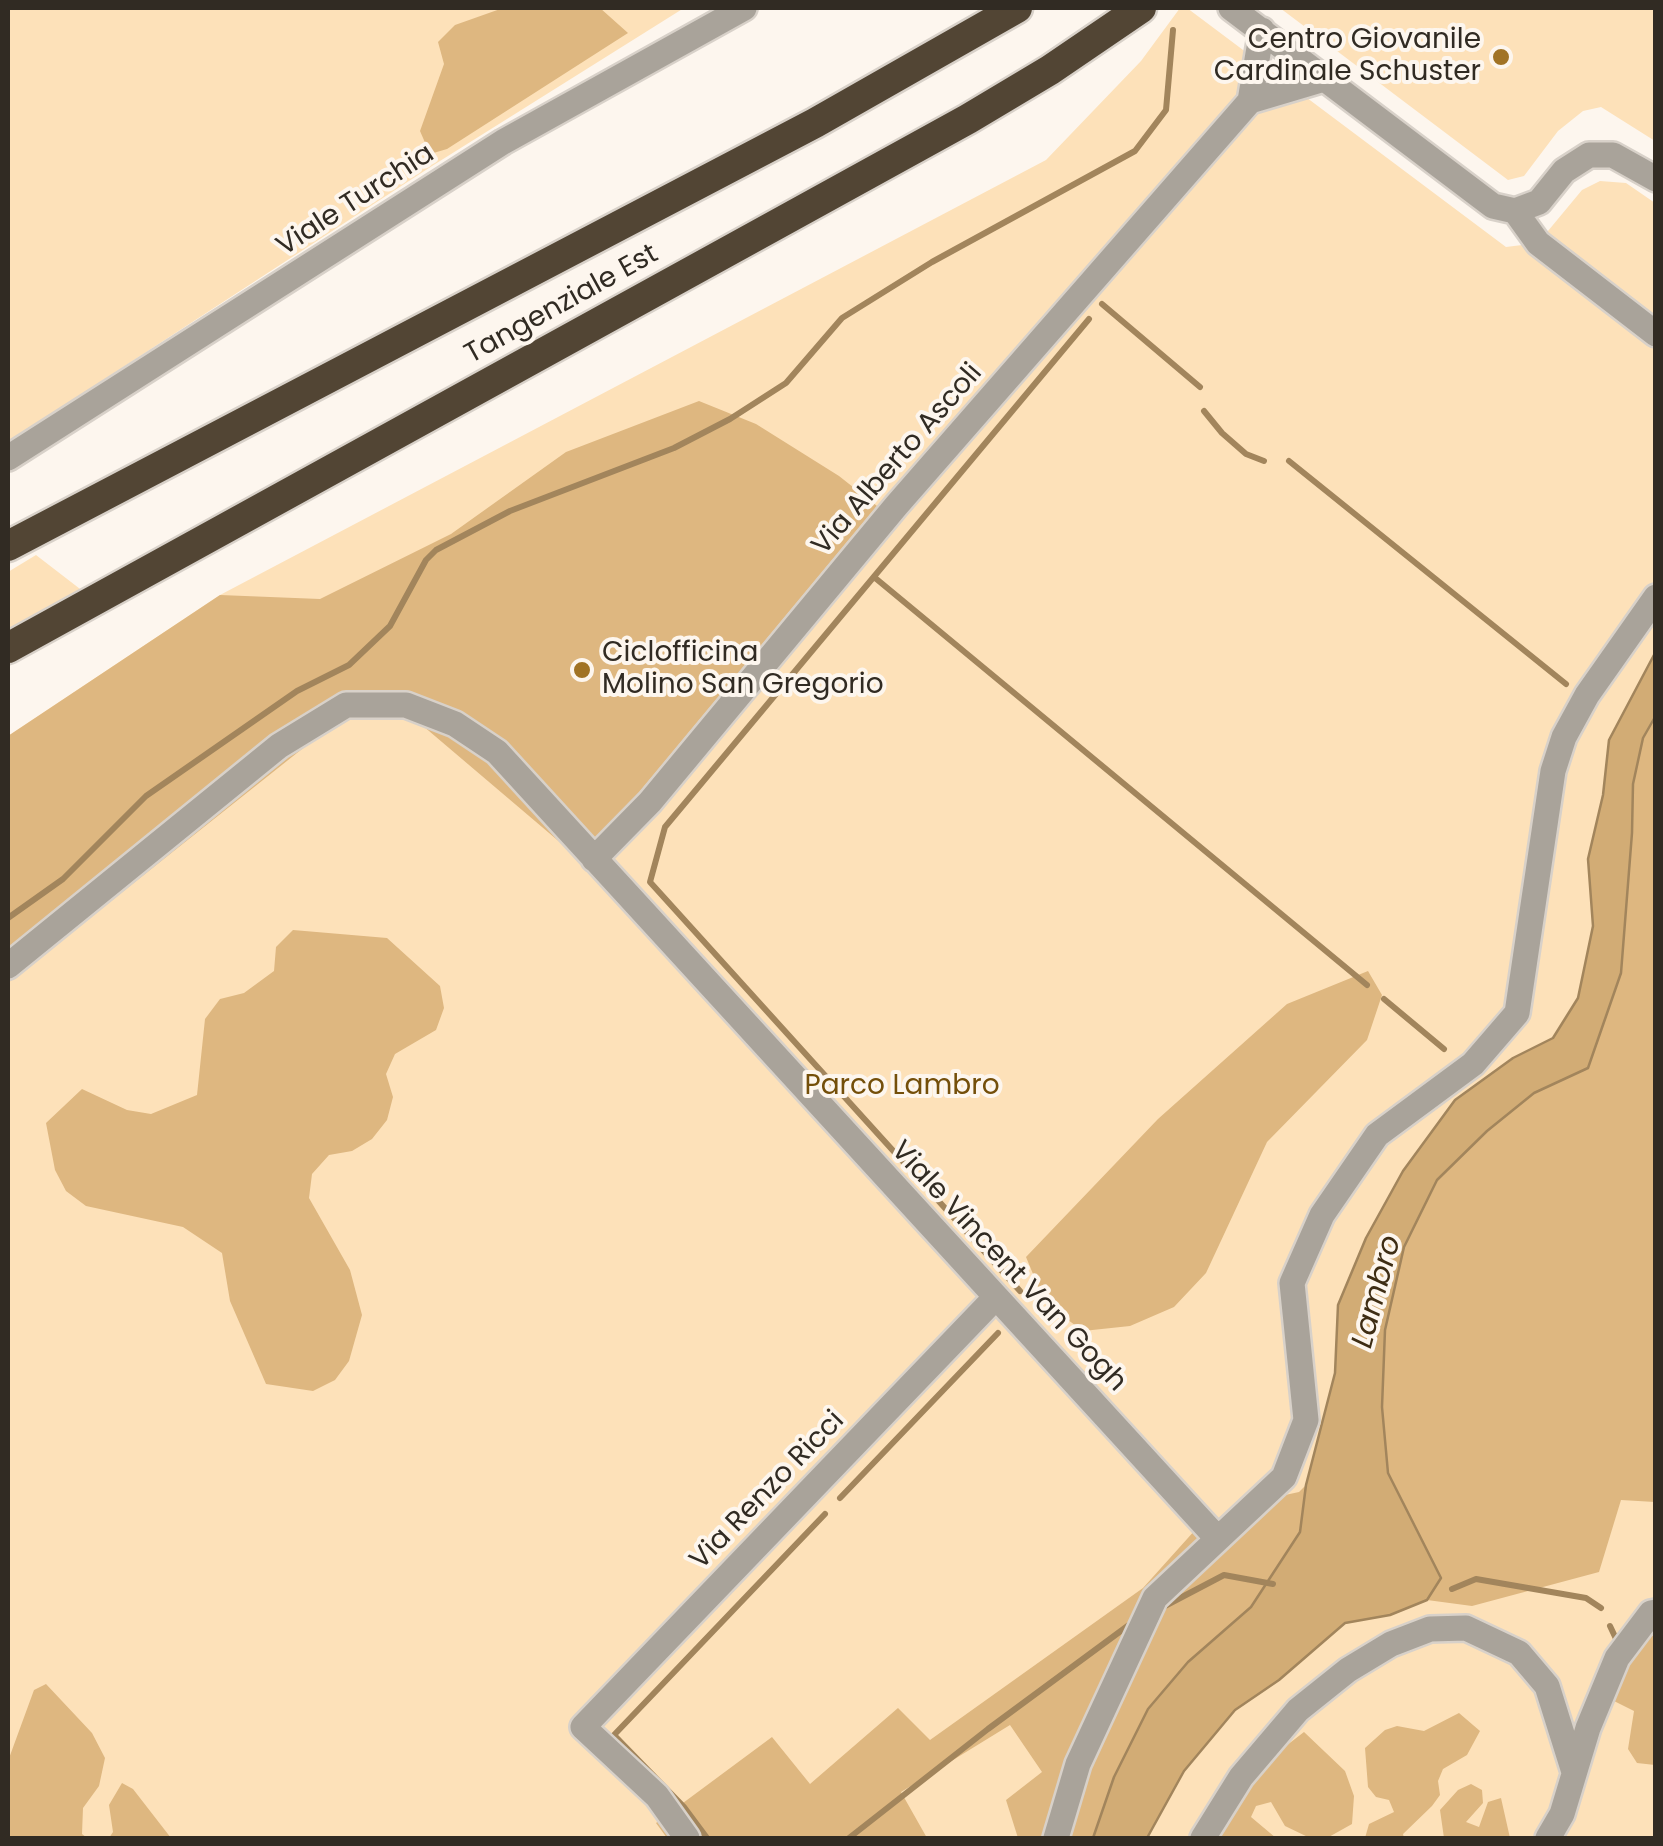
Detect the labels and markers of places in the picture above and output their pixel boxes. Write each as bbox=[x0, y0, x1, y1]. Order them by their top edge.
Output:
place label: Centro Giovanile Cardinale Schuster bbox=[1214, 24, 1481, 90]
marker: Centro Giovanile Cardinale Schuster bbox=[1490, 46, 1512, 68]
place label: Ciclofficina Molino San Gregorio bbox=[602, 637, 884, 703]
marker: Ciclofficina Molino San Gregorio bbox=[571, 659, 593, 681]

